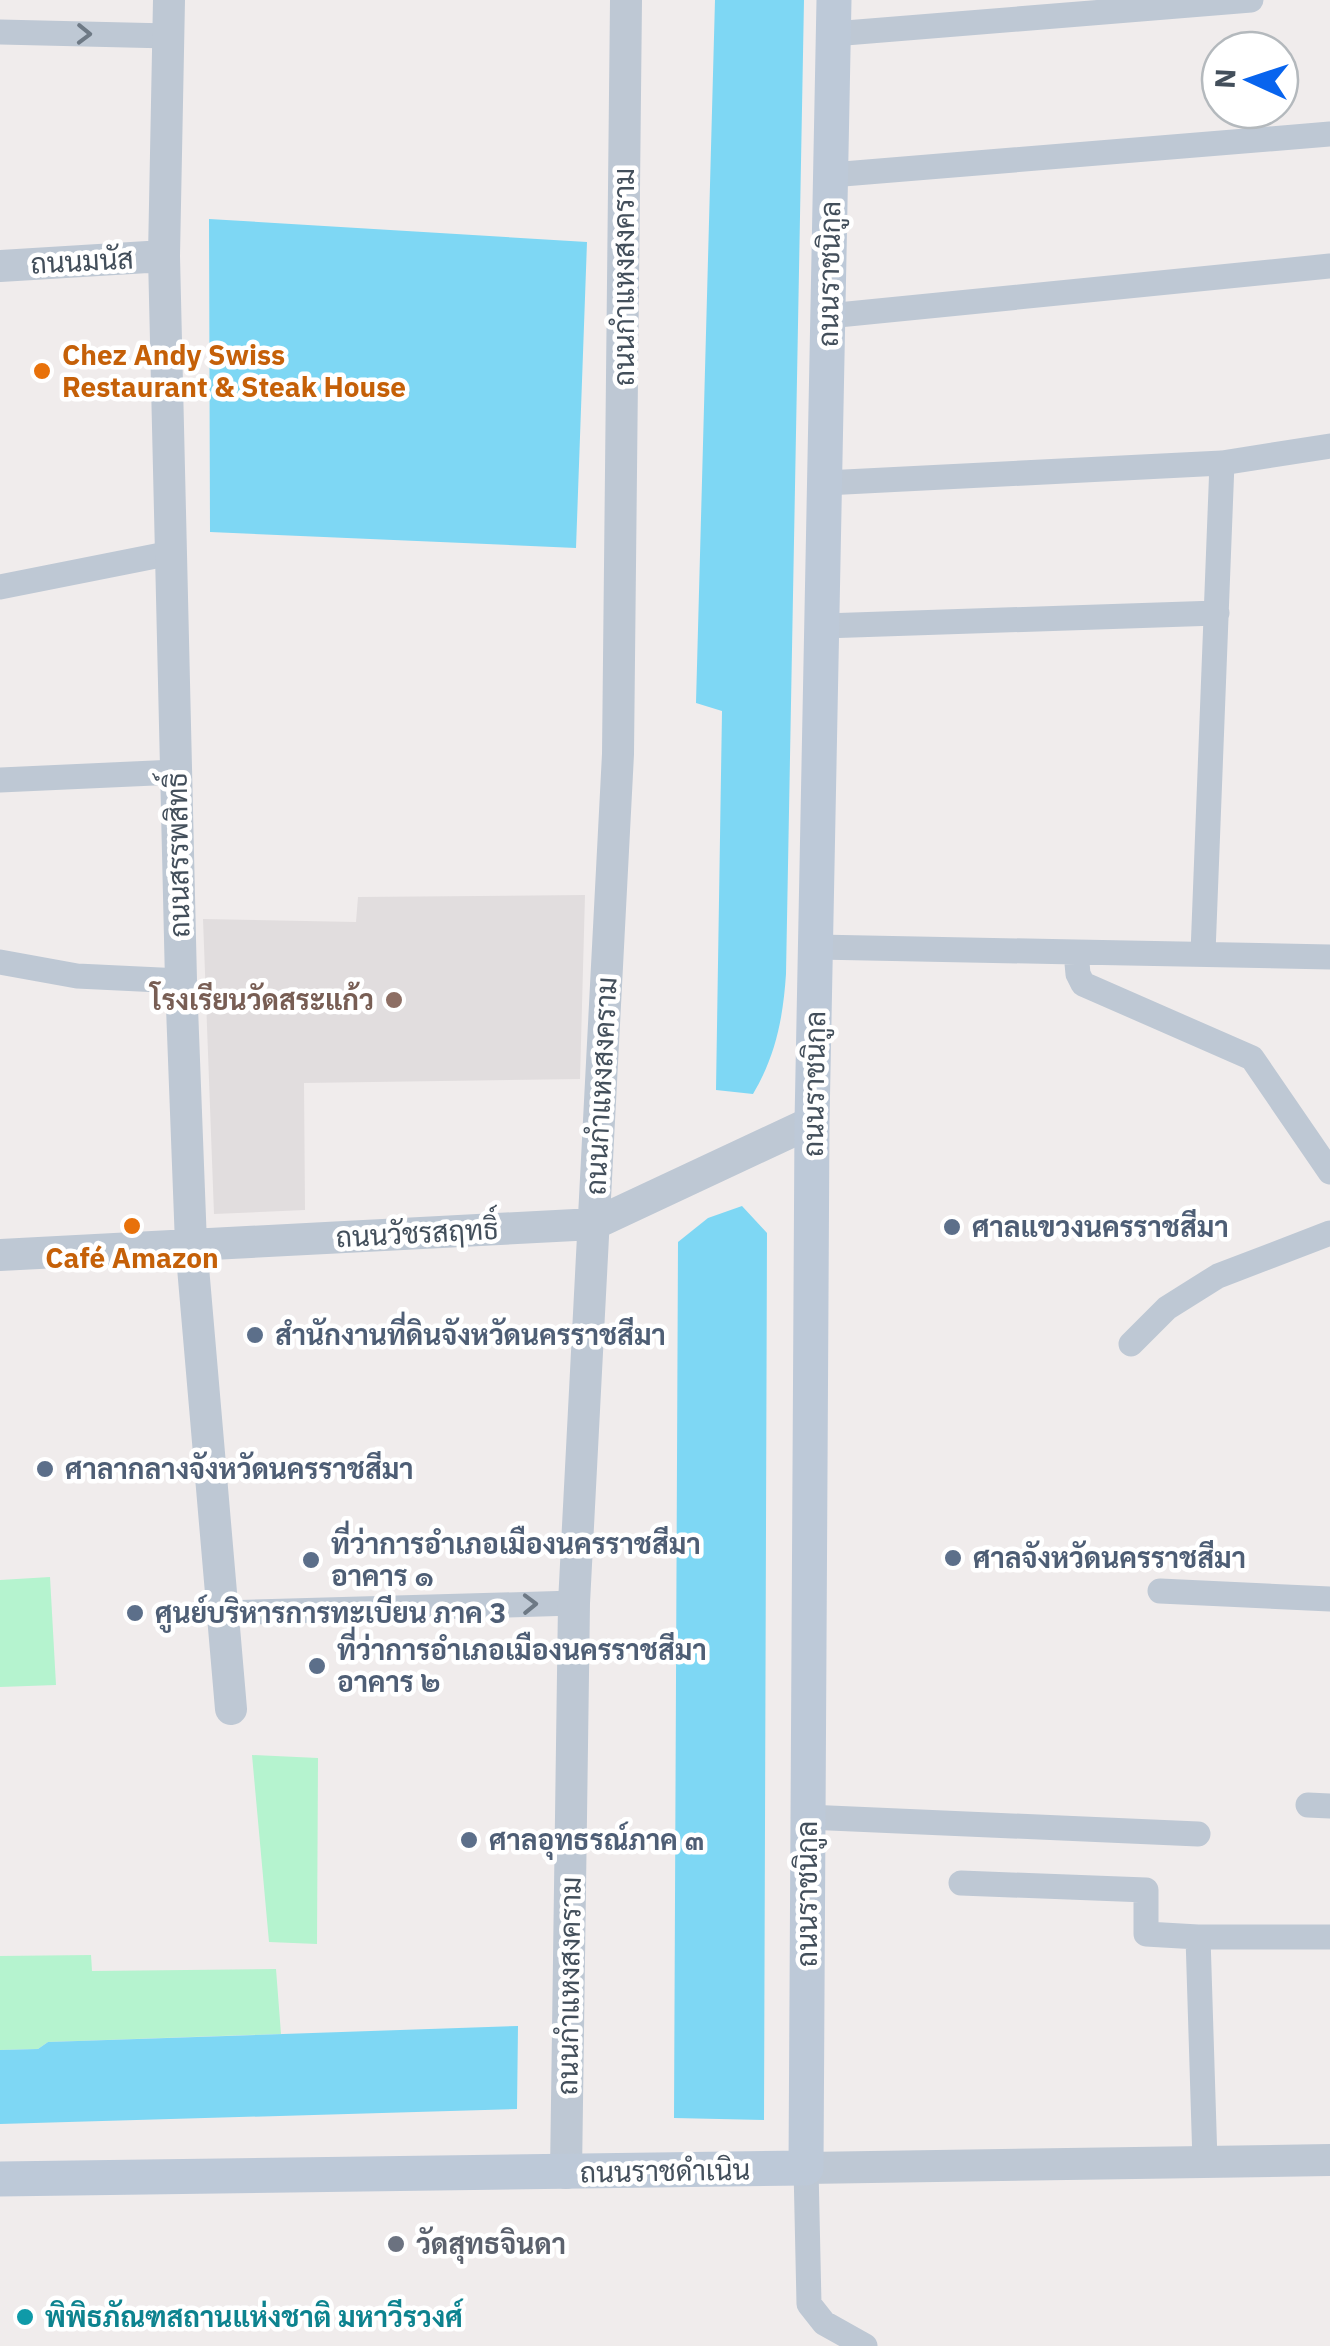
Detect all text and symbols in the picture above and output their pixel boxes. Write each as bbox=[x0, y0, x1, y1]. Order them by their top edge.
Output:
one-way arrow bbox=[77, 23, 93, 44]
north arrow bbox=[1200, 30, 1300, 130]
text: N bbox=[1206, 68, 1244, 90]
street label: ถนนกำแหงสงคราม bbox=[605, 168, 642, 386]
street label: ถนนราชนิกูล bbox=[809, 201, 850, 347]
street label: ถนนมนัส bbox=[29, 239, 134, 282]
place label: Chez Andy Swiss Restaurant & Steak House bbox=[62, 336, 406, 405]
marker: Chez Andy Swiss Restaurant & Steak House bbox=[31, 360, 53, 382]
street label: ถนนสรรพสิทธิ์ bbox=[153, 772, 197, 938]
street label: ถนนกำแหงสงคราม bbox=[576, 976, 625, 1196]
place label: โรงเรียนวัดสระแก้ว bbox=[148, 981, 374, 1018]
marker: โรงเรียนวัดสระแก้ว bbox=[383, 989, 405, 1011]
street label: ถนนราชนิกูล bbox=[794, 1011, 835, 1157]
street label: ถนนวัชรสฤทธิ์ bbox=[334, 1205, 499, 1255]
place label: ศาลแขวงนครราชสีมา bbox=[972, 1208, 1229, 1245]
marker: Café Amazon bbox=[121, 1215, 143, 1237]
marker: ศาลแขวงนครราชสีมา bbox=[941, 1216, 963, 1238]
place label: Café Amazon bbox=[45, 1239, 219, 1276]
place label: สำนักงานที่ดินจังหวัดนครราชสีมา bbox=[275, 1311, 666, 1353]
marker: สำนักงานที่ดินจังหวัดนครราชสีมา bbox=[244, 1324, 266, 1346]
place label: ศาลากลางจังหวัดนครราชสีมา bbox=[65, 1450, 414, 1487]
marker: ศาลากลางจังหวัดนครราชสีมา bbox=[34, 1458, 56, 1480]
place label: ที่ว่าการอำเภอเมืองนครราชสีมา อาคาร ๑ bbox=[331, 1520, 701, 1594]
place label: ศาลจังหวัดนครราชสีมา bbox=[973, 1539, 1246, 1576]
marker: ศาลจังหวัดนครราชสีมา bbox=[942, 1547, 964, 1569]
marker: ที่ว่าการอำเภอเมืองนครราชสีมา อาคาร ๑ bbox=[300, 1549, 322, 1571]
place label: ศูนย์บริหารการทะเบียน ภาค 3 bbox=[155, 1594, 506, 1633]
one-way arrow bbox=[523, 1594, 539, 1615]
marker: ศูนย์บริหารการทะเบียน ภาค 3 bbox=[124, 1602, 146, 1624]
place label: ที่ว่าการอำเภอเมืองนครราชสีมา อาคาร ๒ bbox=[337, 1626, 707, 1700]
marker: ที่ว่าการอำเภอเมืองนครราชสีมา อาคาร ๒ bbox=[306, 1655, 328, 1677]
place label: ศาลอุทธรณ์ภาค ๓ bbox=[489, 1821, 704, 1860]
street label: ถนนราชนิกูล bbox=[788, 1821, 827, 1967]
marker: ศาลอุทธรณ์ภาค ๓ bbox=[458, 1829, 480, 1851]
street label: ถนนกำแหงสงคราม bbox=[548, 1876, 589, 2096]
street label: ถนนราชดำเนิน bbox=[579, 2151, 751, 2190]
place label: วัดสุทธจินดา bbox=[416, 2225, 566, 2264]
marker: วัดสุทธจินดา bbox=[385, 2233, 407, 2255]
place label: พิพิธภัณฑสถานแห่งชาติ มหาวีรวงศ์ bbox=[45, 2298, 464, 2335]
marker: พิพิธภัณฑสถานแห่งชาติ มหาวีรวงศ์ bbox=[14, 2306, 36, 2328]

